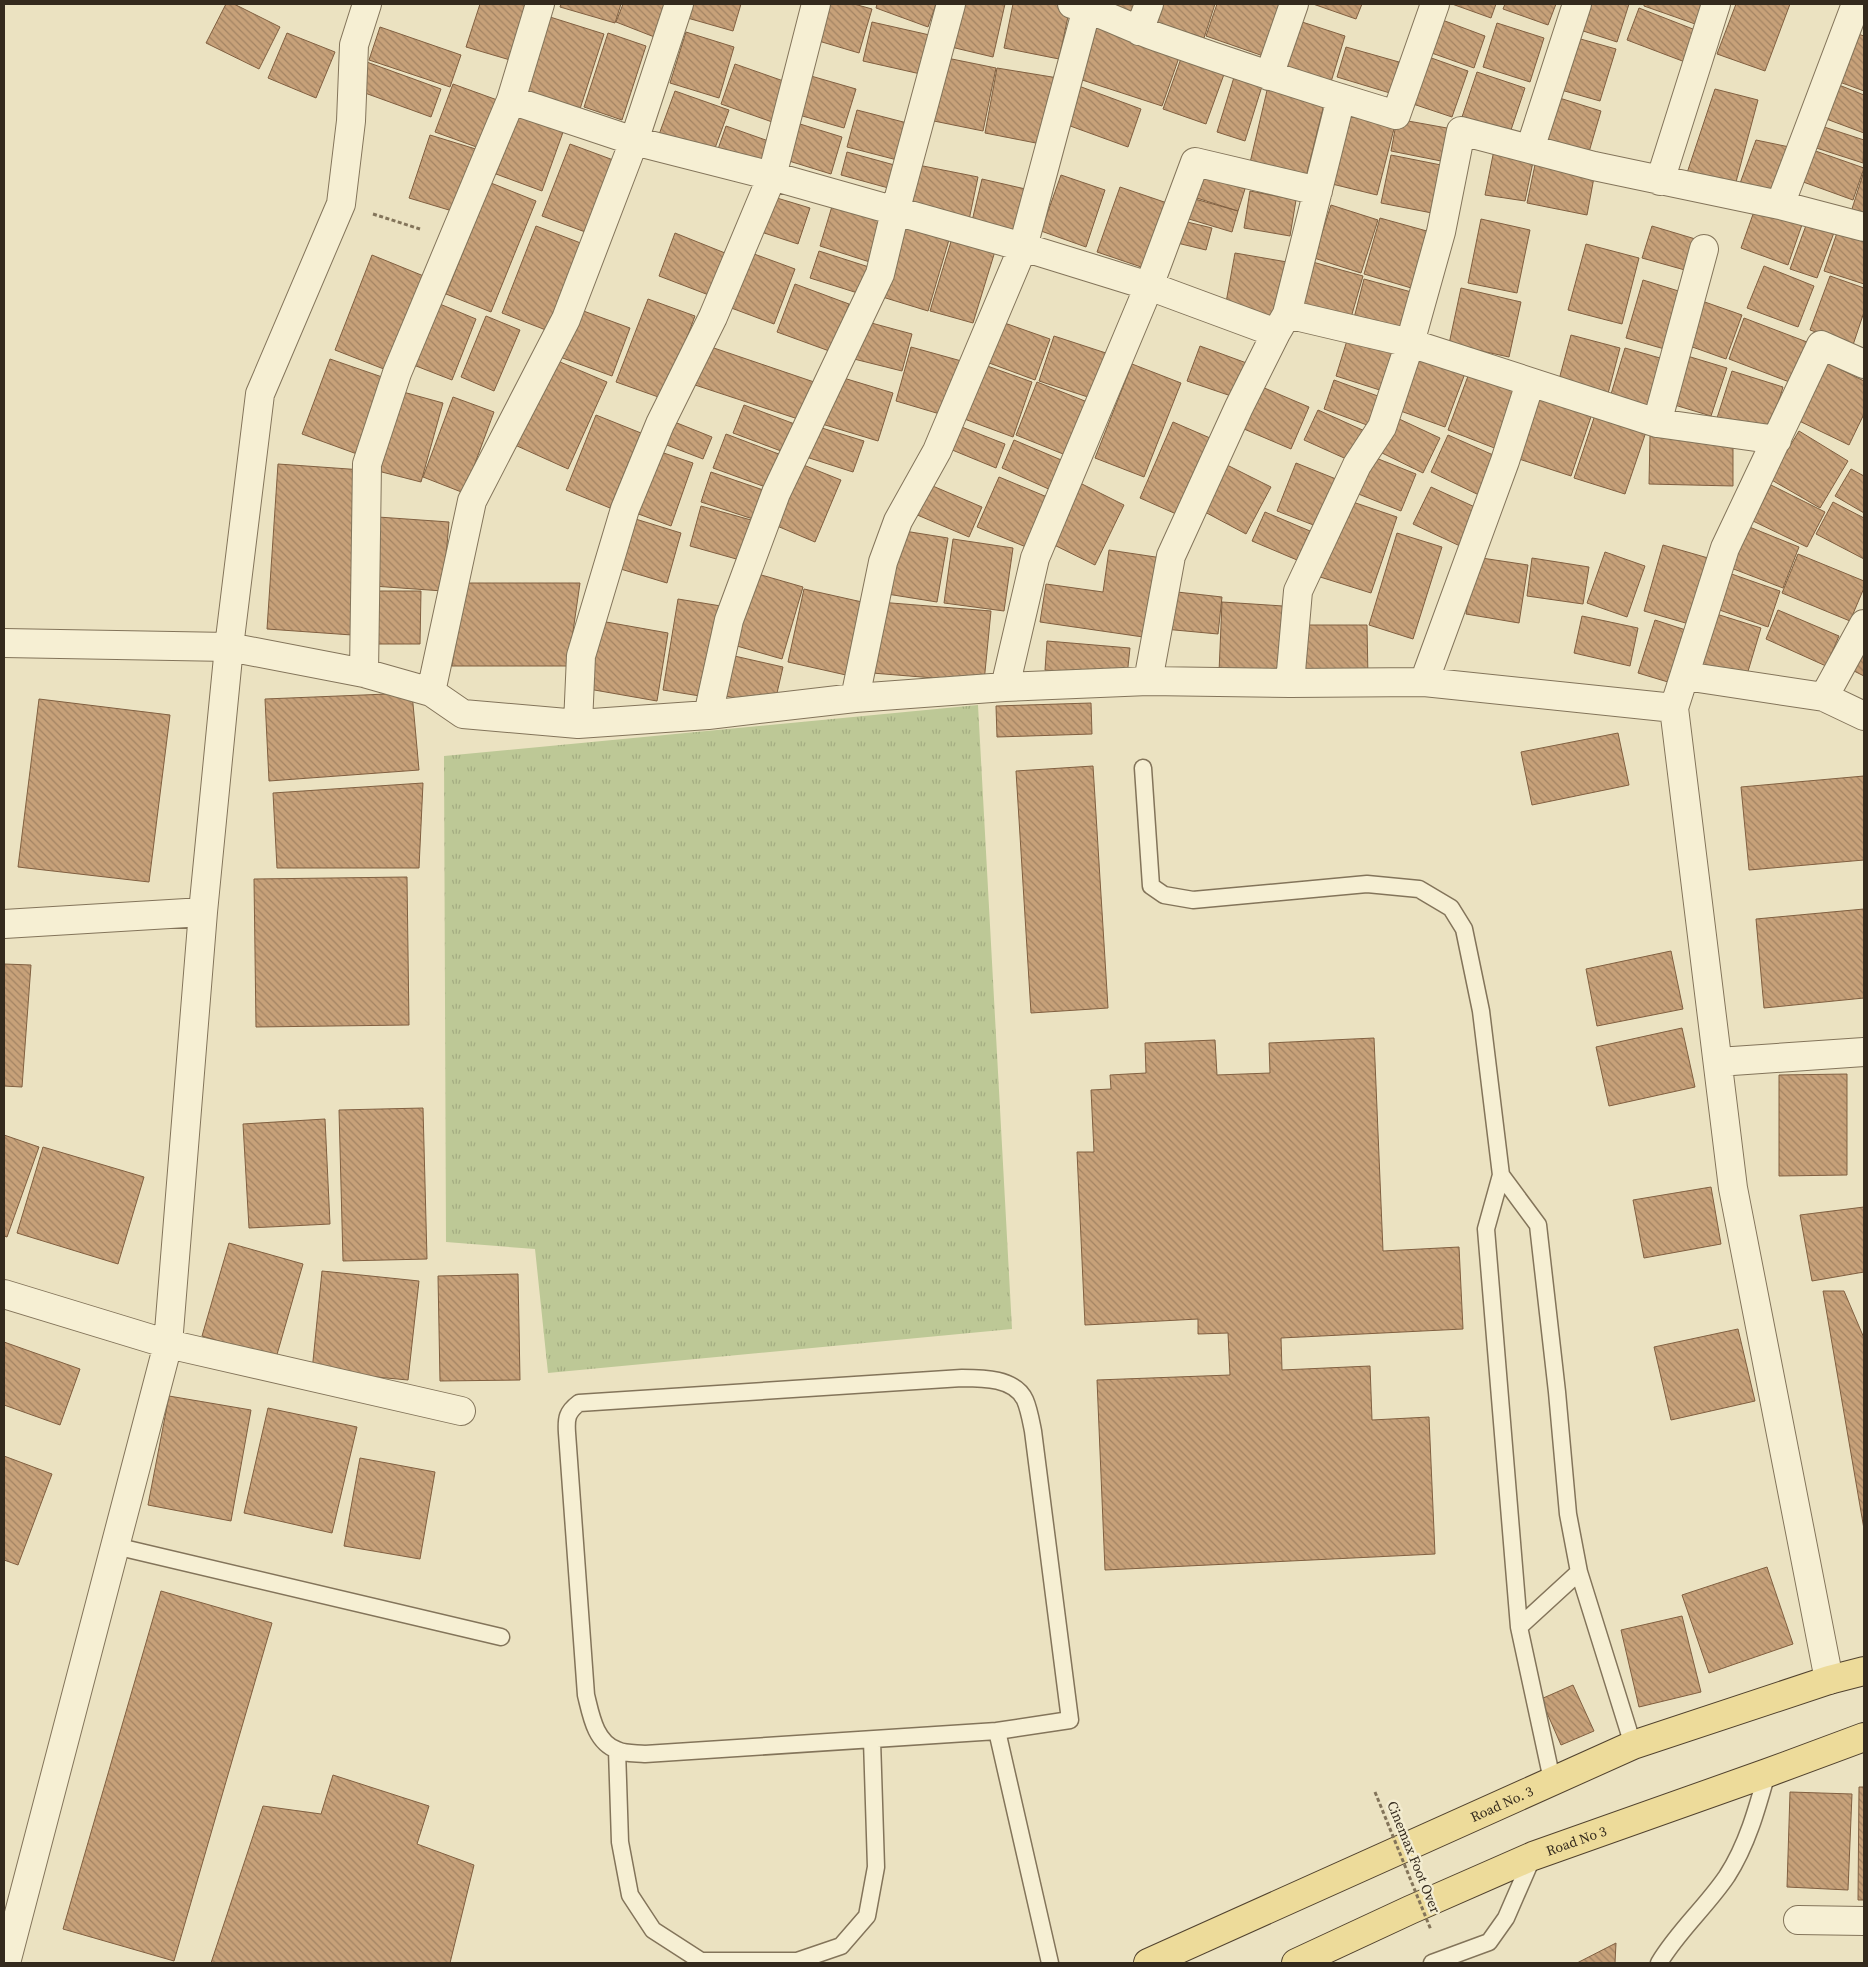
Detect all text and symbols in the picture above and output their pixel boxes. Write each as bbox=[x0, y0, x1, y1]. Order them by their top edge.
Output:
street label: Road No. 3 bbox=[1467, 1781, 1537, 1827]
street label: Cinemax Foot Over bbox=[1382, 1798, 1446, 1916]
street label: Road No 3 bbox=[1543, 1821, 1609, 1861]

